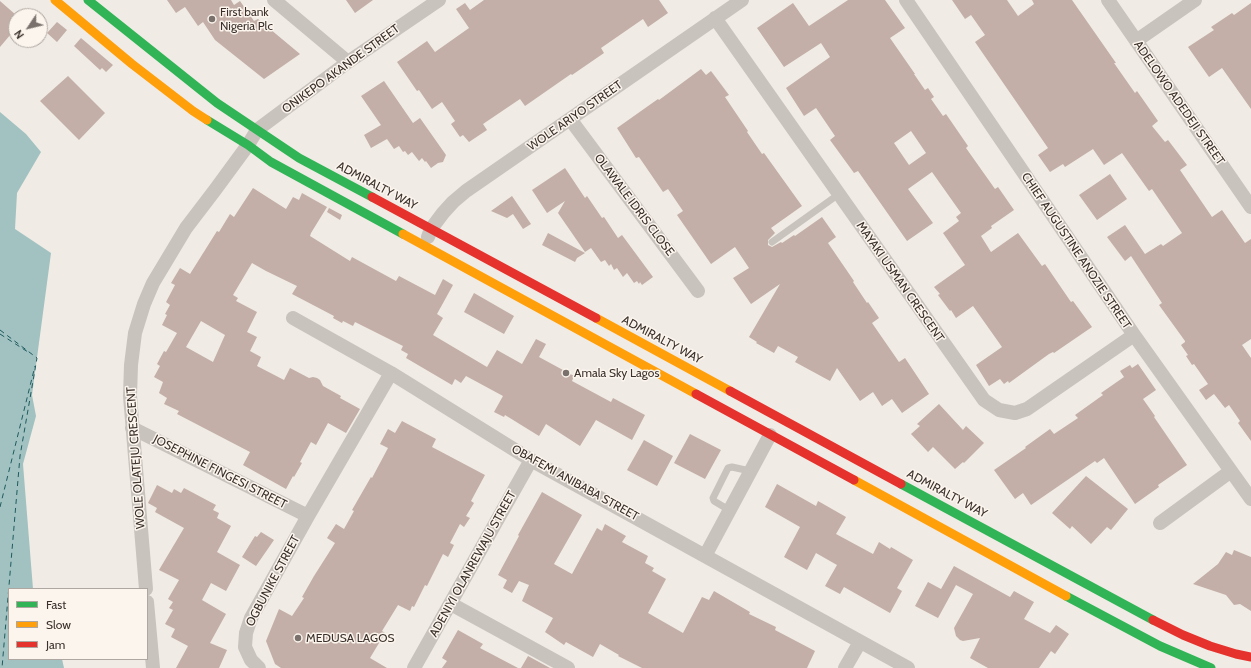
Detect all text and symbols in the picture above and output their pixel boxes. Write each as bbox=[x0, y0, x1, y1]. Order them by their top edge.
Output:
place label: First bank Nigeria Plc bbox=[220, 5, 273, 33]
north arrow bbox=[8, 8, 48, 48]
marker: First bank Nigeria Plc bbox=[207, 14, 217, 24]
street label: ONIKEPO AKANDE STREET bbox=[280, 22, 402, 116]
text: N bbox=[11, 27, 27, 42]
street label: ADELOWO ADEDEJI STREET bbox=[1131, 38, 1227, 168]
street label: WOLE ARIYO STREET bbox=[525, 78, 625, 154]
street label: OLAWALE IDRIS CLOSE bbox=[591, 151, 677, 259]
street label: ADMIRALTY WAY bbox=[334, 159, 420, 213]
street label: CHIEF AUGUSTINE ANOZIE STREET bbox=[1018, 170, 1134, 332]
street label: MAYAKI USMAN CRESCENT bbox=[853, 219, 947, 345]
street label: ADMIRALTY WAY bbox=[619, 313, 705, 367]
place label: Amala Sky Lagos bbox=[574, 366, 659, 380]
marker: Amala Sky Lagos bbox=[561, 368, 571, 378]
street label: WOLE OLATEJU CRESCENT bbox=[124, 386, 148, 530]
street label: JOSEPHINE FINGESI STREET bbox=[151, 432, 289, 512]
street label: OBAFEMI ANIBABA STREET bbox=[509, 442, 641, 524]
street label: ADMIRALTY WAY bbox=[904, 467, 990, 521]
street label: ADENIYI OLANREWAJU STREET bbox=[427, 488, 519, 640]
street label: OGBUNIKE STREET bbox=[243, 533, 303, 629]
legend bbox=[8, 588, 148, 660]
text: Fast bbox=[46, 597, 66, 612]
text: Slow bbox=[46, 617, 71, 632]
place label: MEDUSA LAGOS bbox=[306, 631, 394, 645]
marker: MEDUSA LAGOS bbox=[293, 633, 303, 643]
text: Jam bbox=[46, 637, 65, 652]

